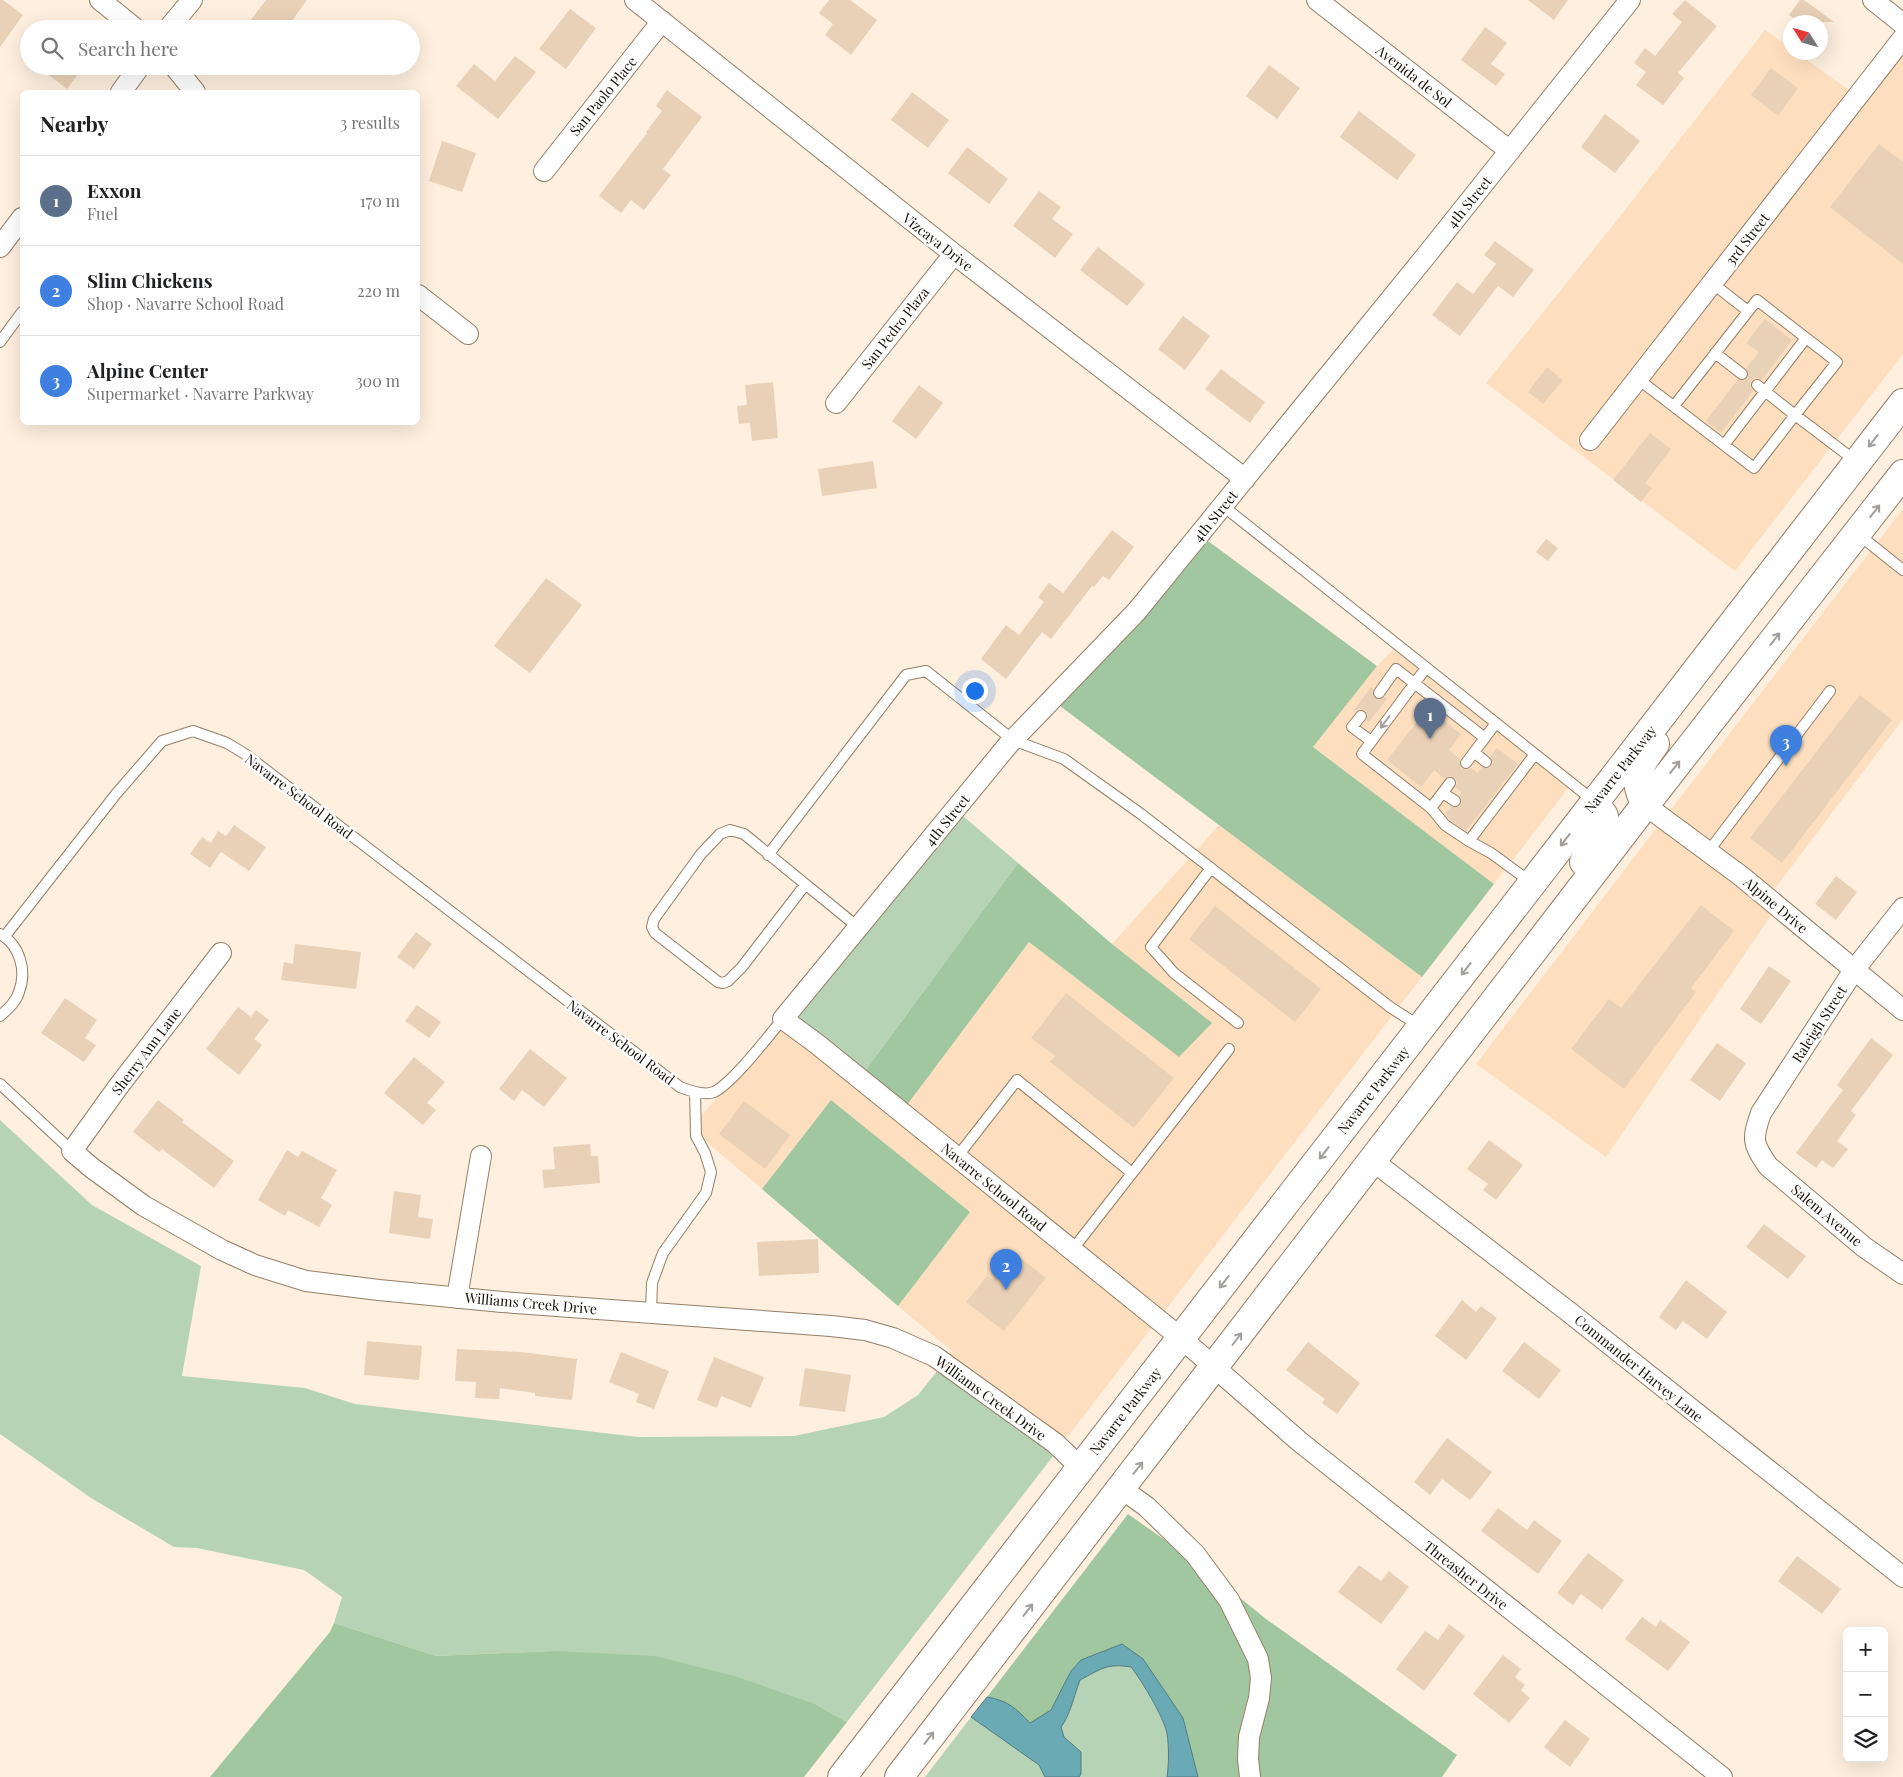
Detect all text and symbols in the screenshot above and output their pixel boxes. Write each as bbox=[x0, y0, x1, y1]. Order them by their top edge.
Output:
north arrow bbox=[1783, 15, 1828, 60]
search box bbox=[20, 20, 420, 75]
icon: search bbox=[38, 34, 66, 62]
text: Search here bbox=[78, 35, 178, 61]
street label: Avenida de Sol bbox=[1371, 40, 1456, 112]
street label: San Paolo Place bbox=[565, 52, 641, 140]
text: Nearby bbox=[40, 109, 109, 137]
text: 3 results bbox=[340, 112, 400, 133]
street label: 4th Street bbox=[1442, 171, 1496, 232]
text: Exxon bbox=[87, 177, 141, 203]
text: 1 bbox=[53, 190, 59, 211]
text: 170 m bbox=[360, 190, 400, 211]
text: Fuel bbox=[87, 203, 118, 224]
street label: Vizcaya Drive bbox=[898, 208, 977, 275]
street label: 3rd Street bbox=[1721, 208, 1774, 269]
text: Slim Chickens bbox=[87, 267, 212, 293]
text: 2 bbox=[52, 280, 60, 301]
text: 220 m bbox=[357, 280, 400, 301]
street label: San Pedro Plaza bbox=[857, 283, 933, 373]
text: Shop · Navarre School Road bbox=[87, 293, 284, 314]
text: Alpine Center bbox=[87, 357, 208, 383]
text: 3 bbox=[52, 370, 60, 391]
text: 300 m bbox=[355, 370, 400, 391]
text: Supermarket · Navarre Parkway bbox=[87, 383, 314, 404]
one-way arrow bbox=[1868, 434, 1879, 447]
street label: 4th Street bbox=[1188, 485, 1242, 546]
one-way arrow bbox=[1869, 504, 1880, 517]
one-way arrow bbox=[1770, 633, 1781, 646]
your location bbox=[962, 678, 988, 704]
pin: 1 bbox=[1414, 698, 1446, 739]
one-way arrow bbox=[1380, 715, 1391, 728]
street label: Navarre Parkway bbox=[1580, 721, 1660, 817]
pin: 3 bbox=[1770, 725, 1802, 766]
street label: Navarre School Road bbox=[241, 749, 357, 843]
one-way arrow bbox=[1670, 761, 1681, 774]
street label: 4th Street bbox=[920, 789, 974, 850]
one-way arrow bbox=[1560, 833, 1570, 847]
street label: Alpine Drive bbox=[1739, 872, 1812, 937]
one-way arrow bbox=[1461, 962, 1471, 976]
street label: Raleigh Street bbox=[1787, 981, 1851, 1066]
street label: Navarre School Road bbox=[563, 995, 679, 1089]
street label: Sherry Ann Lane bbox=[107, 1003, 185, 1099]
street label: Navarre Parkway bbox=[1333, 1042, 1413, 1138]
street label: Navarre School Road bbox=[937, 1139, 1051, 1235]
one-way arrow bbox=[1318, 1146, 1329, 1159]
street label: Salem Avenue bbox=[1788, 1180, 1866, 1250]
pin: 2 bbox=[990, 1249, 1022, 1290]
one-way arrow bbox=[1219, 1275, 1230, 1288]
street label: Williams Creek Drive bbox=[463, 1288, 598, 1318]
street label: Commander Harvey Lane bbox=[1571, 1310, 1707, 1426]
one-way arrow bbox=[1232, 1333, 1243, 1346]
street label: Williams Creek Drive bbox=[931, 1351, 1050, 1445]
street label: Navarre Parkway bbox=[1085, 1363, 1165, 1459]
one-way arrow bbox=[1133, 1461, 1144, 1474]
street label: Threasher Drive bbox=[1420, 1536, 1512, 1614]
one-way arrow bbox=[1023, 1604, 1034, 1617]
map controls bbox=[1843, 1627, 1888, 1762]
button: + bbox=[1843, 1627, 1888, 1672]
button: − bbox=[1843, 1672, 1888, 1717]
button: layers bbox=[1843, 1717, 1888, 1762]
one-way arrow bbox=[923, 1732, 934, 1745]

